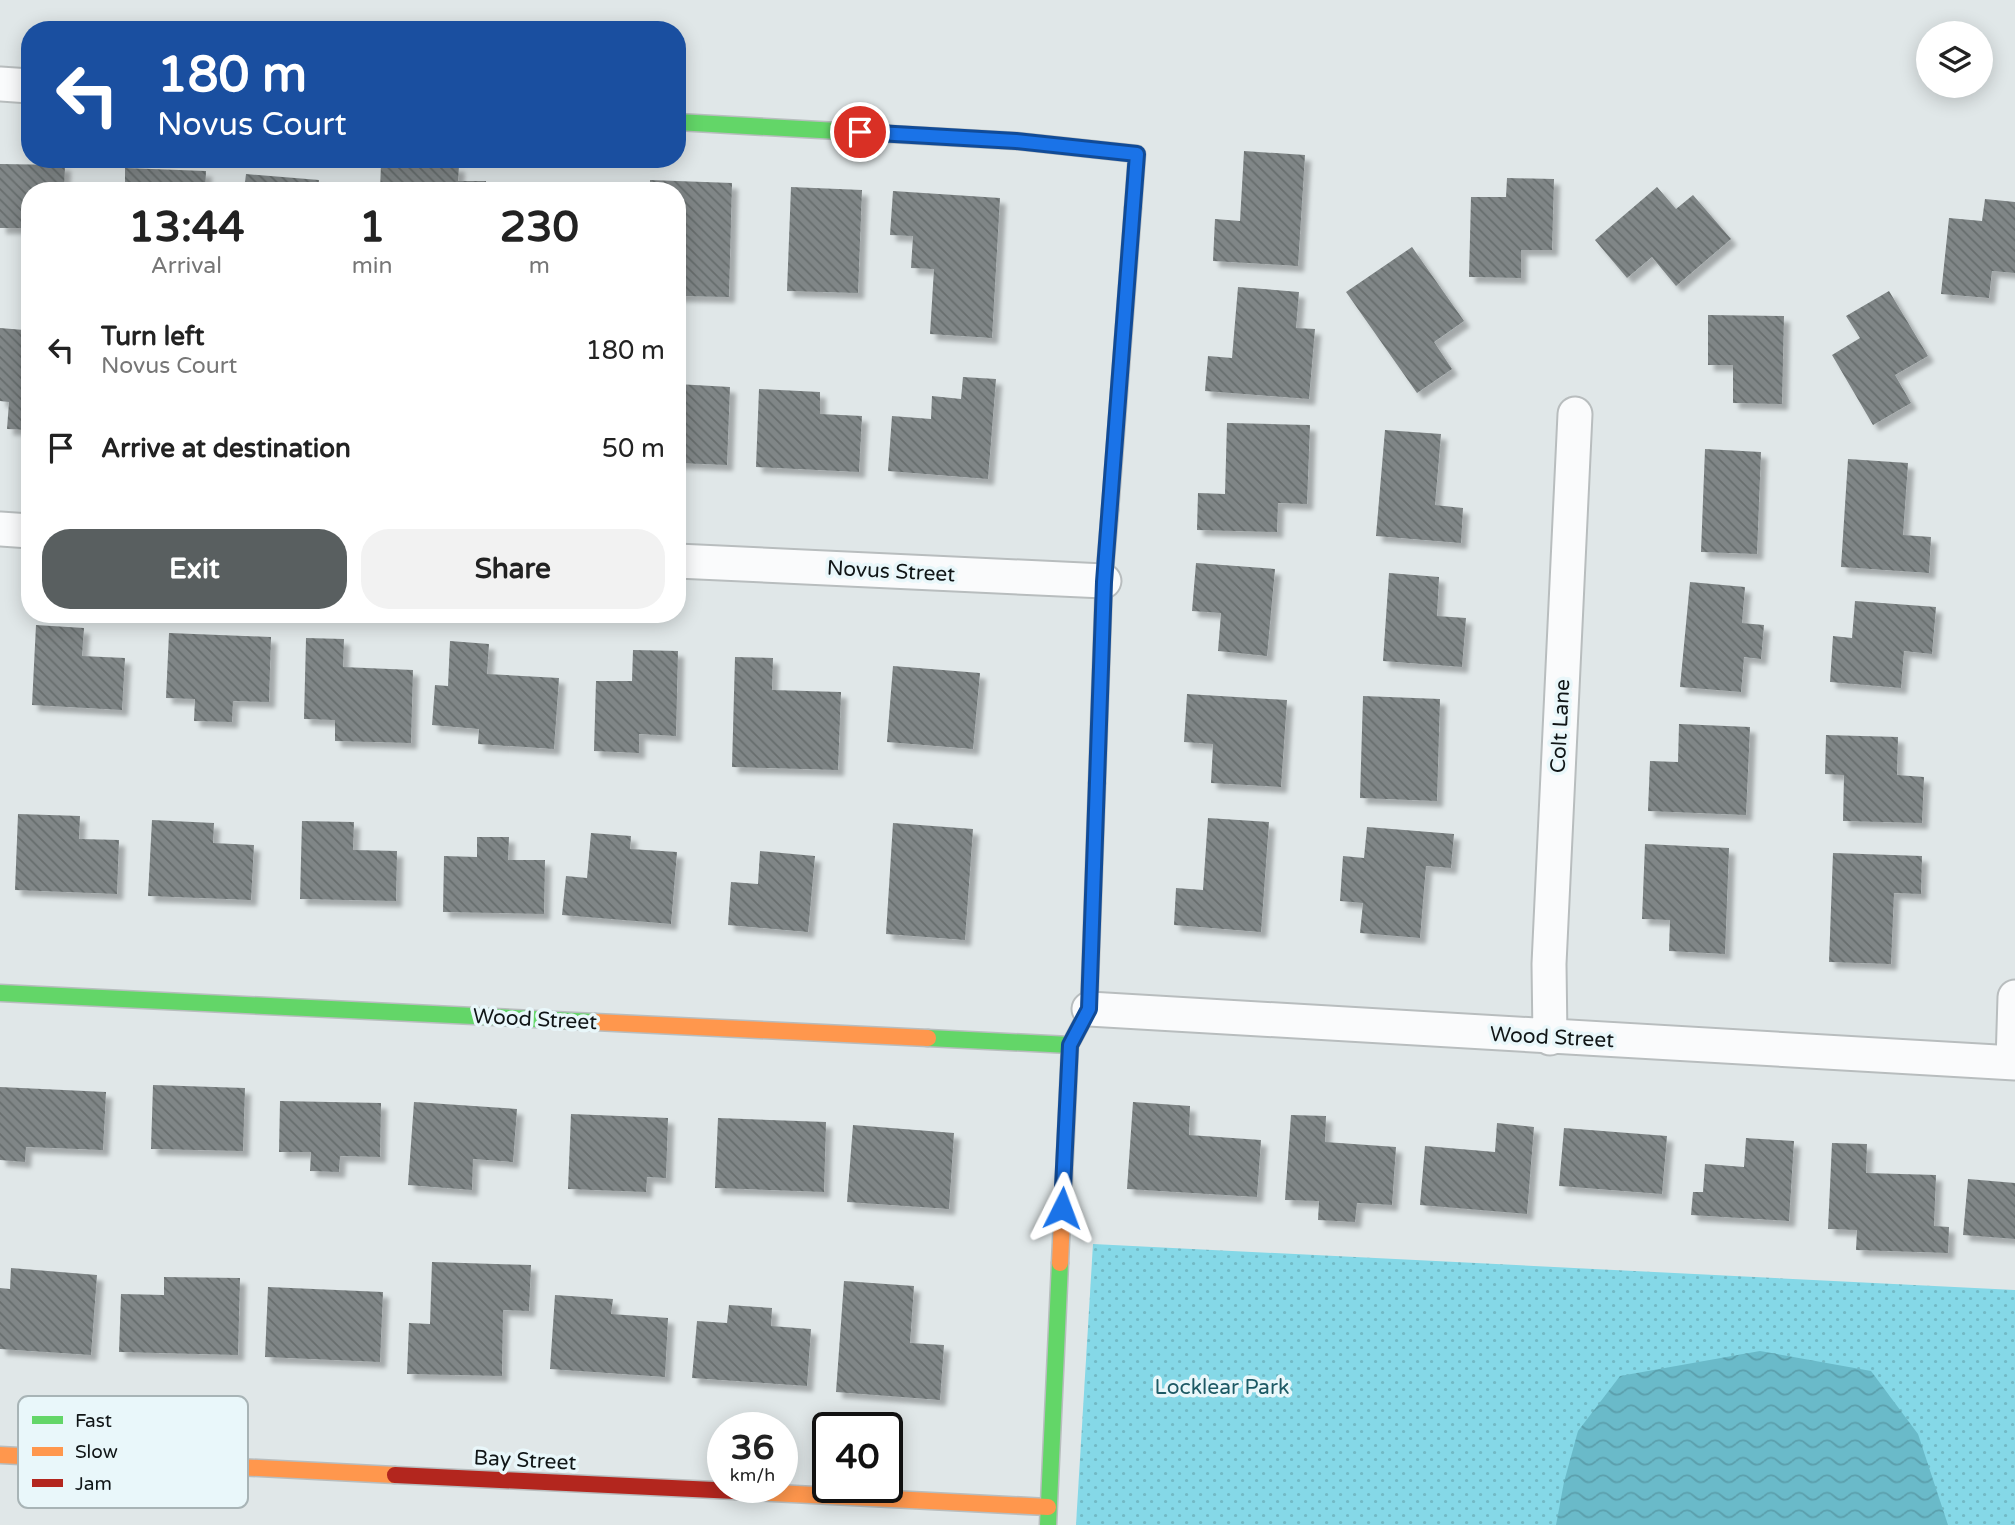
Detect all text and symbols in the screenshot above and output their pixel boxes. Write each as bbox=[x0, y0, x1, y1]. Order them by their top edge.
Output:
map controls bbox=[1916, 21, 1993, 98]
button: layers bbox=[1916, 21, 1993, 98]
text: 180 m bbox=[157, 46, 307, 105]
icon: left bbox=[42, 49, 133, 140]
pin bbox=[830, 102, 890, 162]
text: Novus Court bbox=[157, 106, 347, 144]
icon: arrive bbox=[841, 113, 879, 151]
text: 13:44 bbox=[128, 202, 245, 253]
text: 1 bbox=[359, 202, 385, 253]
text: 230 bbox=[500, 202, 579, 253]
text: Arrival bbox=[151, 252, 222, 280]
text: min bbox=[352, 252, 393, 280]
text: m bbox=[529, 252, 550, 280]
text: Turn left bbox=[101, 321, 204, 352]
icon: left bbox=[42, 331, 80, 369]
text: 180 m bbox=[585, 335, 665, 366]
text: Novus Court bbox=[101, 352, 237, 380]
icon: arrive bbox=[42, 429, 80, 467]
text: Arrive at destination bbox=[101, 433, 351, 464]
text: 50 m bbox=[602, 433, 665, 464]
button: Exit bbox=[42, 529, 347, 609]
button: Share bbox=[361, 529, 665, 609]
street label: Novus Street bbox=[826, 556, 956, 587]
street label: Colt Lane bbox=[1546, 678, 1575, 774]
street label: Wood Street bbox=[472, 1004, 598, 1035]
street label: Wood Street bbox=[1489, 1022, 1615, 1053]
position arrow bbox=[1025, 1171, 1099, 1245]
park label: Locklear Park bbox=[1155, 1375, 1289, 1400]
legend bbox=[18, 1396, 248, 1508]
text: Fast bbox=[75, 1410, 112, 1432]
speed limit sign: 40 bbox=[812, 1412, 903, 1503]
text: 36 bbox=[731, 1427, 774, 1469]
text: Slow bbox=[75, 1441, 118, 1463]
street label: Bay Street bbox=[473, 1445, 577, 1476]
text: km/h bbox=[730, 1464, 775, 1486]
text: Jam bbox=[75, 1473, 112, 1495]

